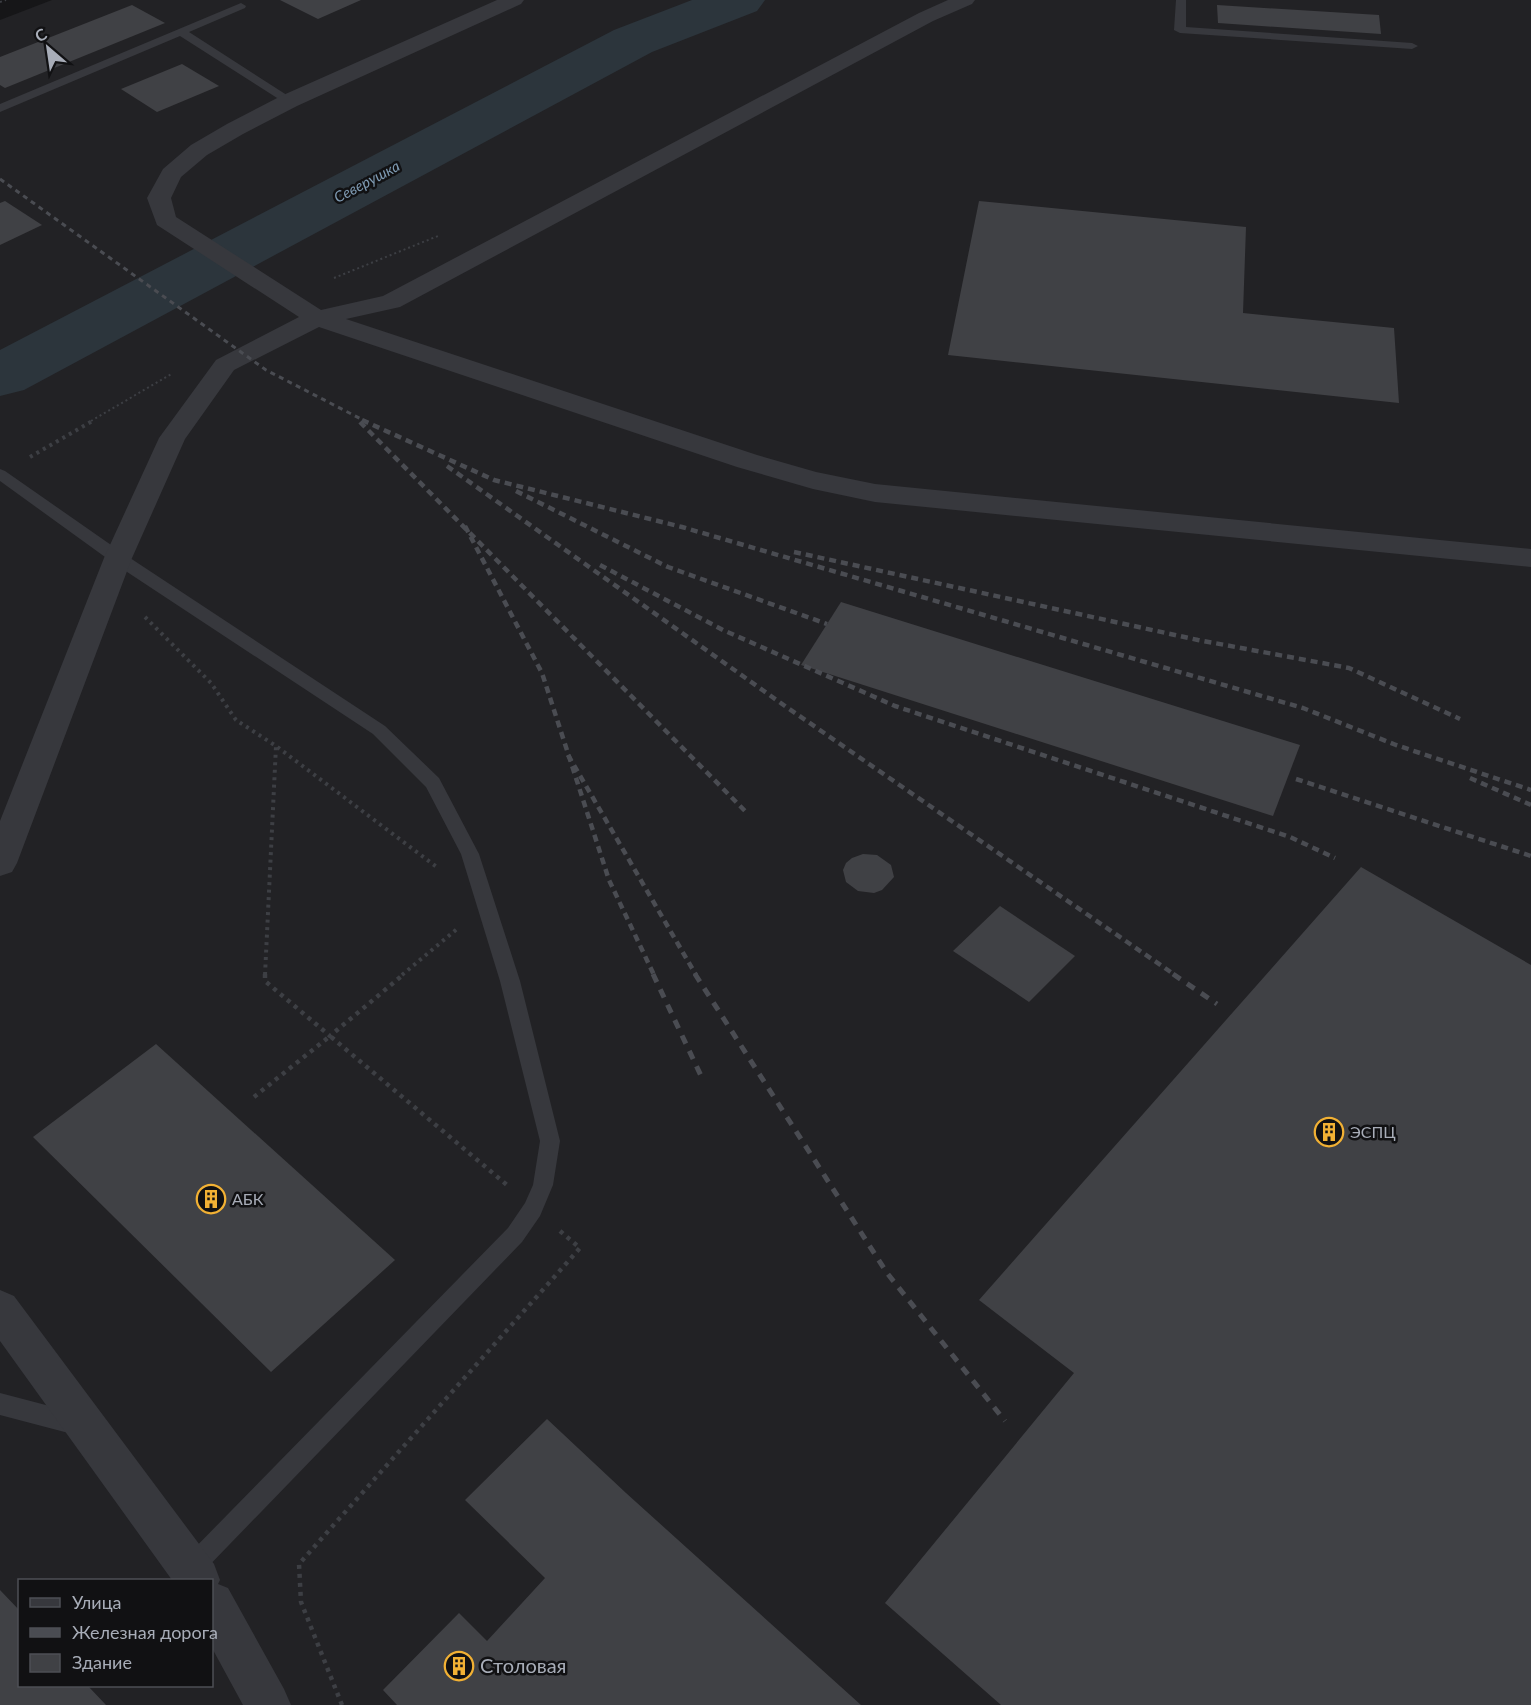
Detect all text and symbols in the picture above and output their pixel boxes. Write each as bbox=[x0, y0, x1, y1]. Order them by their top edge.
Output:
north arrow bbox=[18, 18, 78, 78]
text: С bbox=[31, 23, 50, 45]
water label: Северушка bbox=[331, 156, 403, 206]
building icon: ЭСПЦ bbox=[1313, 1116, 1345, 1148]
place label: ЭСПЦ bbox=[1350, 1122, 1396, 1141]
building icon: АБК bbox=[195, 1183, 227, 1215]
place label: АБК bbox=[232, 1189, 264, 1208]
legend bbox=[18, 1579, 213, 1687]
text: Улица bbox=[72, 1591, 122, 1613]
text: Железная дорога bbox=[72, 1621, 218, 1643]
building icon: Столовая bbox=[443, 1650, 475, 1682]
text: Здание bbox=[72, 1651, 132, 1673]
place label: Столовая bbox=[480, 1653, 566, 1677]

